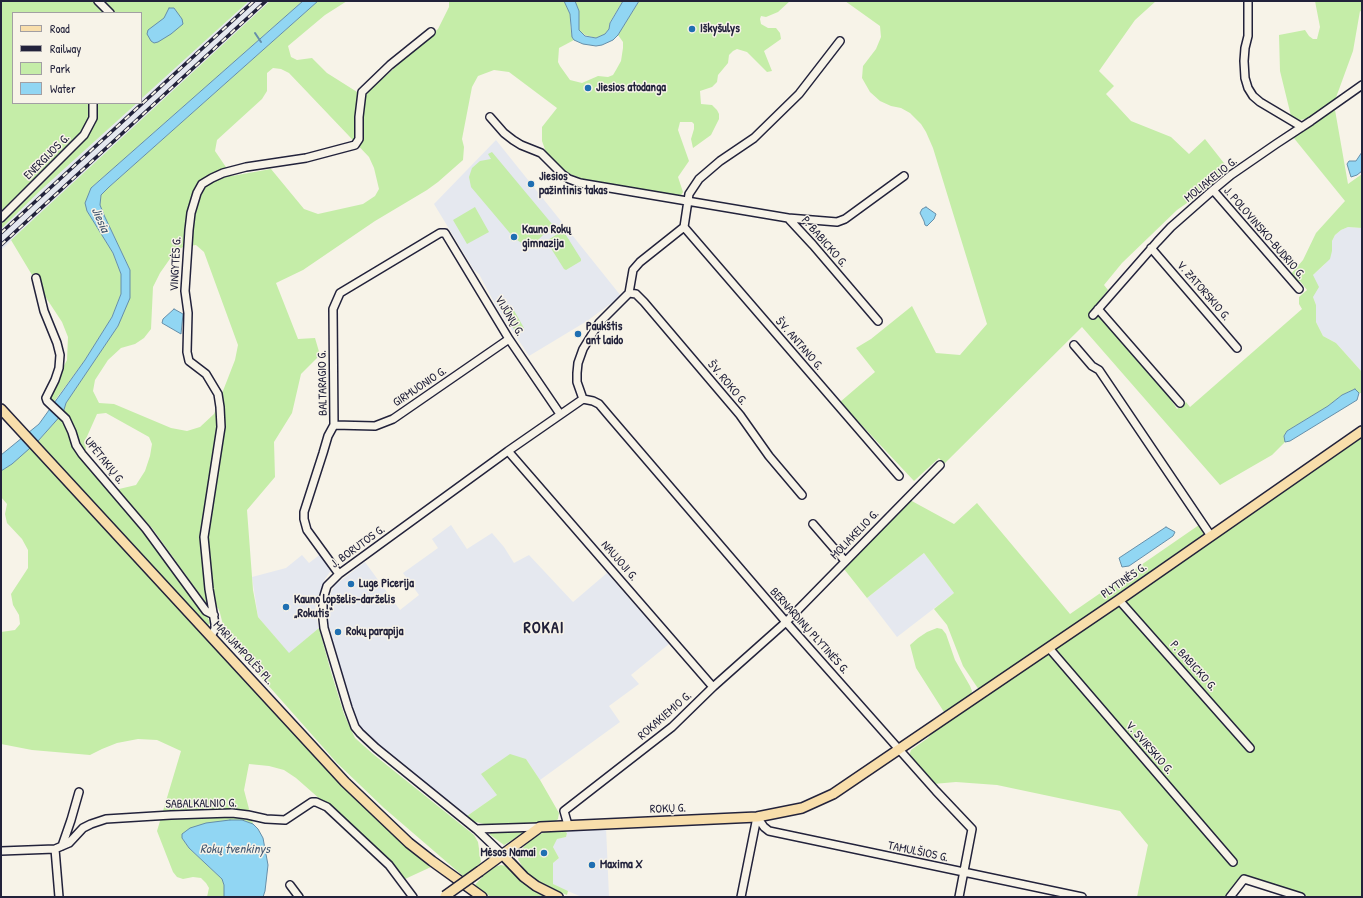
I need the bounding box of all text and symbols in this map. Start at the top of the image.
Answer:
legend [12,12,142,104]
text: Road [50,20,70,37]
place label: Iškyšulys [700,22,740,36]
marker: Iškyšulys [687,24,697,34]
text: Railway [50,40,81,57]
text: Park [50,60,70,77]
text: Water [50,80,76,97]
place label: Jiesios atodanga [596,81,666,95]
marker: Jiesios atodanga [583,83,593,93]
street label: ENERGIJOS G. [21,131,73,183]
street label: MOLIAKELIO G. [1182,154,1240,206]
place label: Jiesios pažintinis takas [539,170,608,198]
marker: Jiesios pažintinis takas [526,179,536,189]
street label: J. POLOVINSKO-BUDRIO G. [1220,184,1308,282]
water label: Jiesia [88,205,112,235]
street label: P. BABICKO G. [798,214,850,270]
place label: Kauno Rokų gimnazija [522,223,571,251]
marker: Kauno Rokų gimnazija [509,232,519,242]
street label: VINGYTĖS G. [167,236,185,292]
street label: V. ZATORSKIO G. [1173,258,1233,324]
street label: VIJŪNŲ G. [491,293,527,339]
street label: ŠV. ANTANO G. [772,315,826,373]
place label: Paukštis ant laido [586,320,623,348]
marker: Paukštis ant laido [573,329,583,339]
street label: BALTARAGIO G. [315,350,331,416]
street label: ŠV. ROKO G. [704,358,750,408]
street label: GIRMUONIO G. [391,364,449,410]
street label: UPĖTAKIŲ G. [81,435,127,487]
street label: MOLIAKELIO G. [828,507,882,563]
street label: J. BORUTOS G. [328,523,388,571]
street label: NAUJOJI G. [598,538,640,584]
street label: PLYTINĖS G. [1098,560,1150,602]
place label: Luge Picerija [359,577,414,591]
marker: Luge Picerija [346,579,356,589]
street label: BERNARDINŲ PLYTINĖS G. [766,585,852,677]
place label: Kauno lopšelis-darželis „Rokutis“ [294,593,395,621]
marker: Kauno lopšelis-darželis „Rokutis“ [281,602,291,612]
street label: MARIJAMPOLĖS PL. [210,618,276,688]
district label: ROKAI [523,619,565,639]
place label: Rokų parapija [346,625,403,639]
marker: Rokų parapija [333,627,343,637]
street label: P. BABICKO G. [1167,638,1219,694]
street label: ROKAKIEMIO G. [635,689,695,743]
street label: V. SVIRSKIO G. [1122,719,1176,777]
street label: SABALKALNIO G. [165,796,237,812]
street label: ROKŲ G. [650,801,686,817]
street label: TAMULŠIOS G. [887,839,949,865]
water label: Rokų tvenkinys [200,842,270,858]
place label: Mėsos Namai [481,846,536,860]
marker: Mėsos Namai [539,848,549,858]
place label: Maxima X [600,858,643,872]
marker: Maxima X [587,860,597,870]

